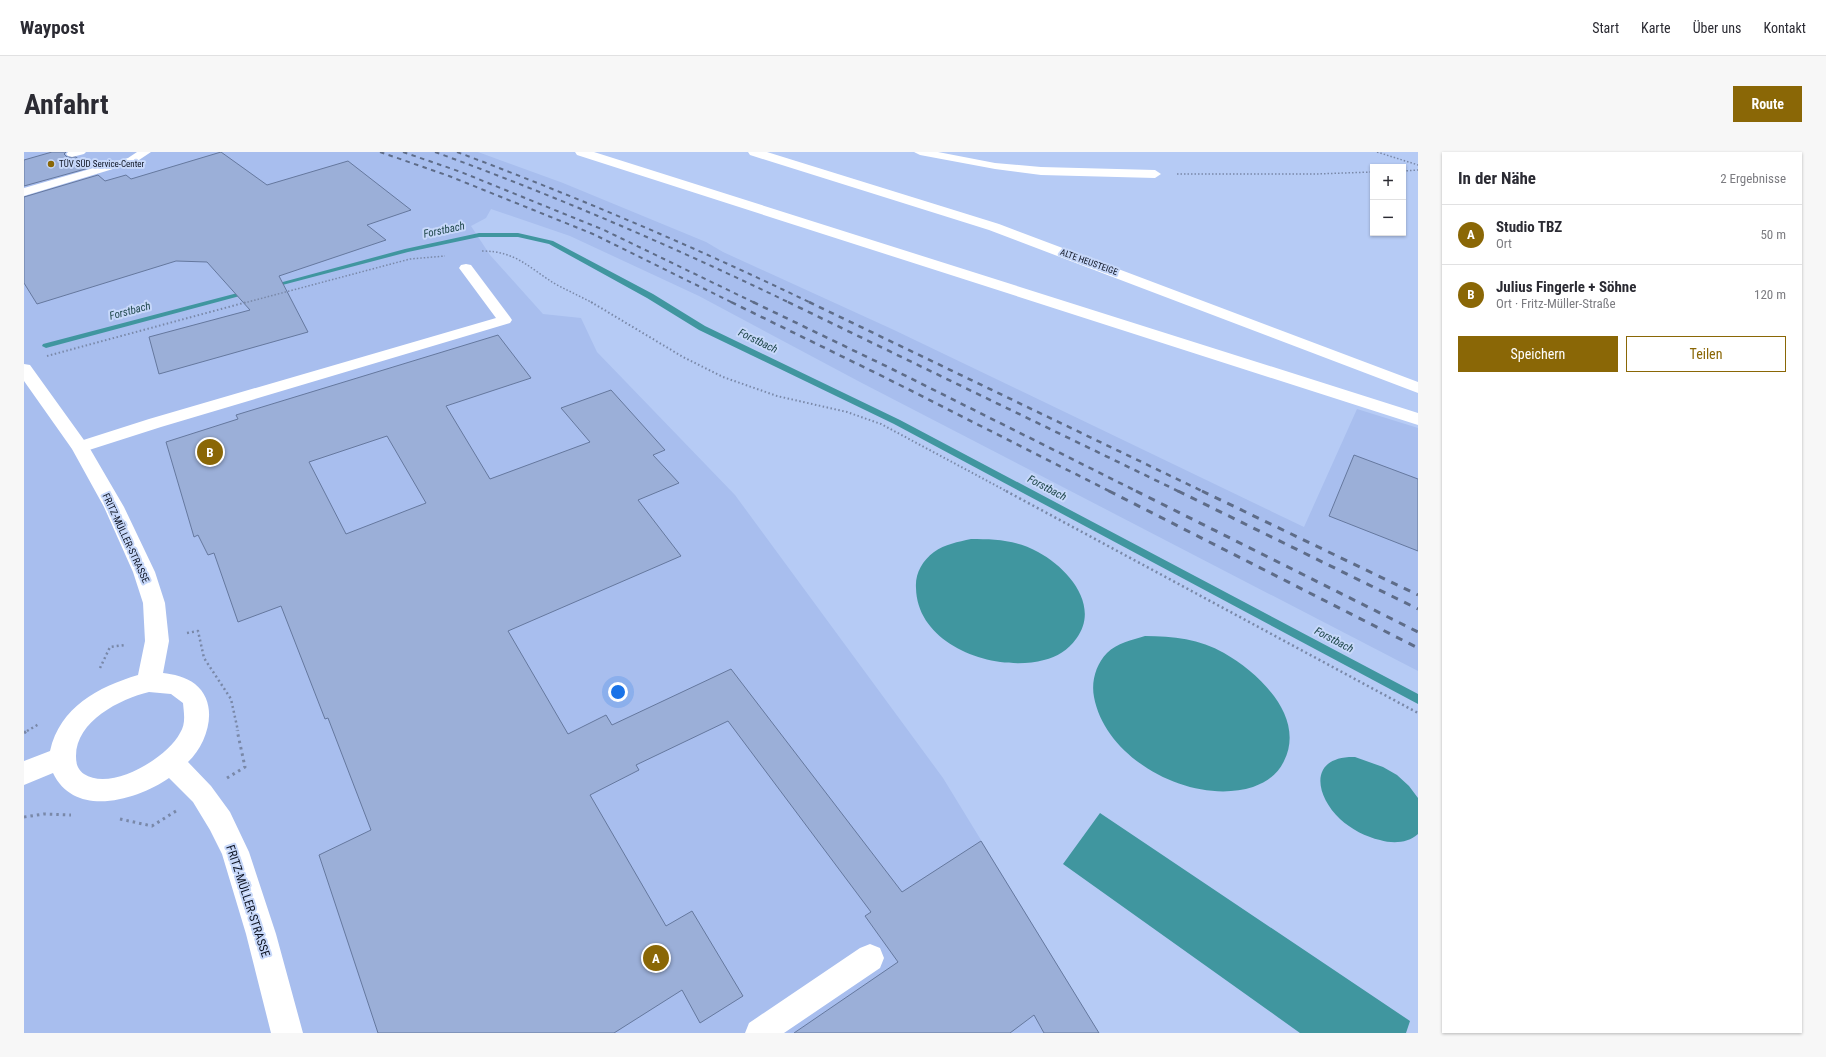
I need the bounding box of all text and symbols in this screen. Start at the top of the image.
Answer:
text: Waypost [20,16,85,39]
text: Start [1592,20,1619,36]
text: Karte [1641,20,1671,36]
text: Über uns [1693,20,1741,36]
text: Kontakt [1763,20,1806,36]
button: Route [1733,86,1802,122]
text: Anfahrt [24,88,109,121]
marker: TÜV SÜD Service-Center [46,159,56,169]
place label: TÜV SÜD Service-Center [59,159,145,169]
map controls [1370,164,1406,236]
button: + [1370,164,1406,200]
text: In der Nähe [1458,168,1536,188]
text: 2 Ergebnisse [1720,171,1786,186]
button: − [1370,200,1406,236]
text: Studio TBZ [1496,218,1562,236]
water label: Forstbach [422,219,466,241]
text: A [1467,227,1475,242]
text: 50 m [1760,227,1786,242]
text: Ort [1496,236,1512,251]
street label: ALTE HEUSTEIGE [1059,247,1120,277]
text: Julius Fingerle + Söhne [1496,278,1636,296]
text: B [1467,287,1475,302]
text: 120 m [1754,287,1786,302]
text: Ort · Fritz-Müller-Straße [1496,296,1616,311]
water label: Forstbach [108,299,152,323]
water label: Forstbach [736,326,780,356]
button: Speichern [1458,336,1618,372]
button: Teilen [1626,336,1786,372]
pin: B [197,437,223,467]
water label: Forstbach [1025,472,1069,504]
street label: FRITZ-MÜLLER-STRASSE [100,491,153,585]
water label: Forstbach [1312,624,1356,656]
your location [608,682,628,702]
street label: FRITZ-MÜLLER-STRASSE [223,843,274,959]
pin: A [643,943,669,973]

